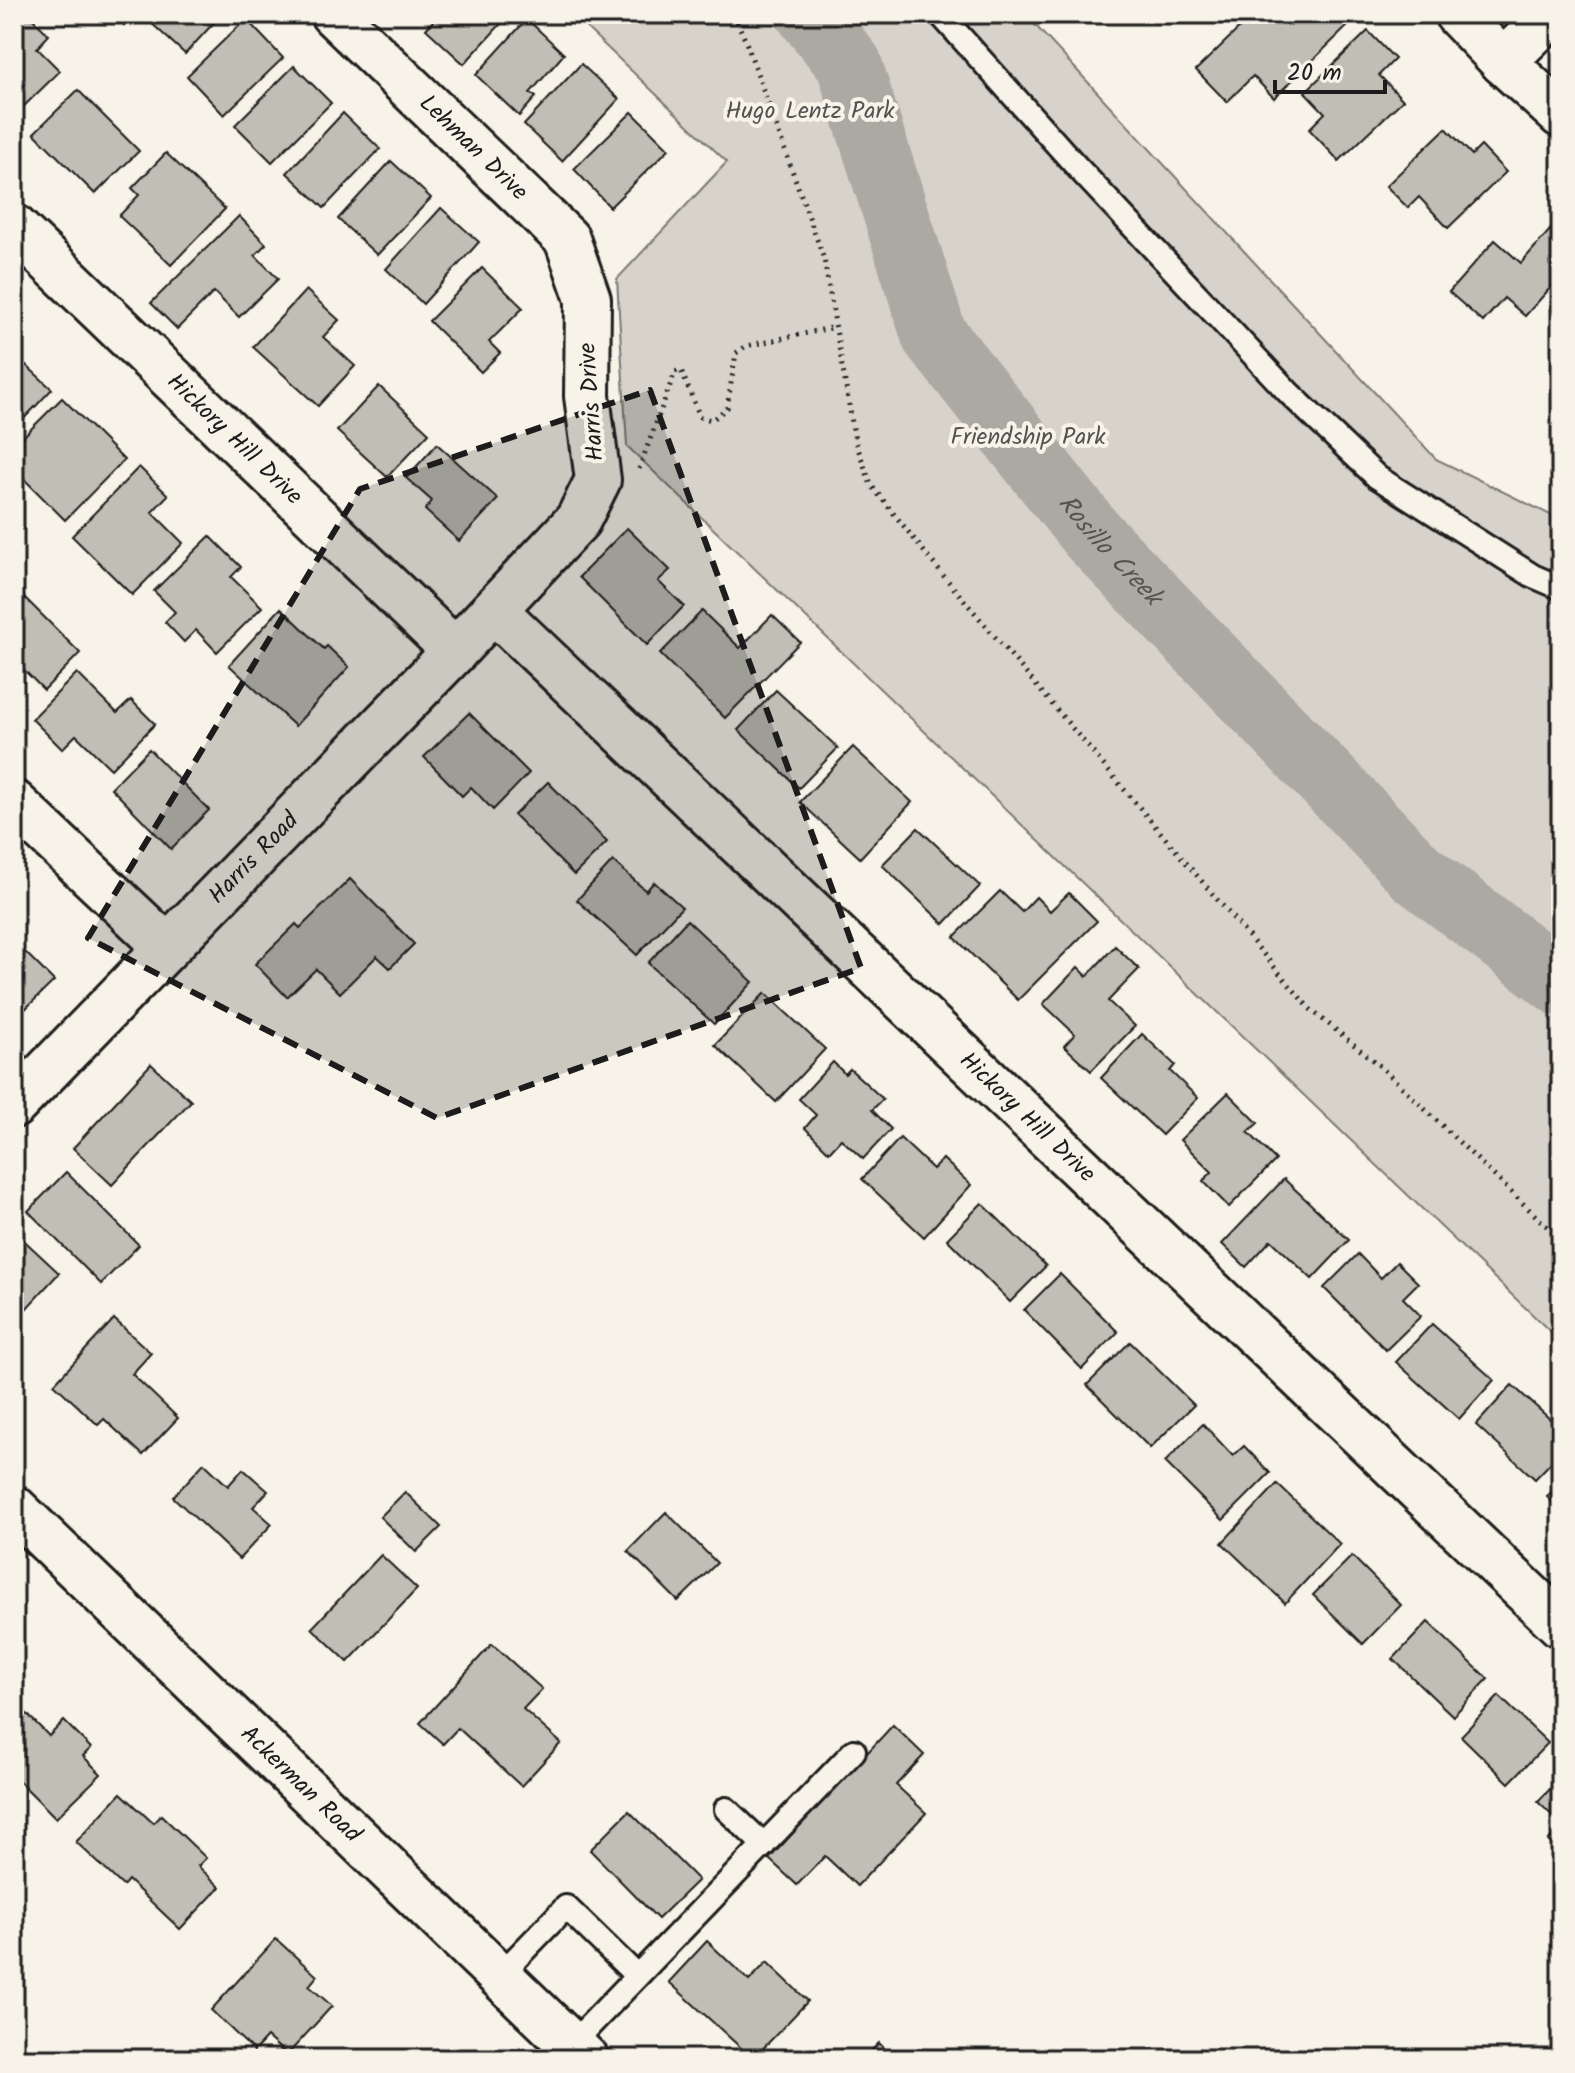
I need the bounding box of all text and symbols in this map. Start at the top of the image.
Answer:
scale bar [1275,44,1385,94]
text: 20 m [1287,54,1342,93]
street label: Lehman Drive [409,85,537,211]
park label: Hugo Lentz Park [725,92,895,131]
street label: Harris Drive [568,341,616,463]
street label: Hickory Hill Drive [157,364,312,515]
park label: Friendship Park [950,418,1106,457]
water label: Rosillo Creek [1047,486,1174,619]
street label: Harris Road [199,802,309,914]
street label: Hickory Hill Drive [950,1042,1105,1192]
street label: Ackerman Road [231,1716,371,1853]

